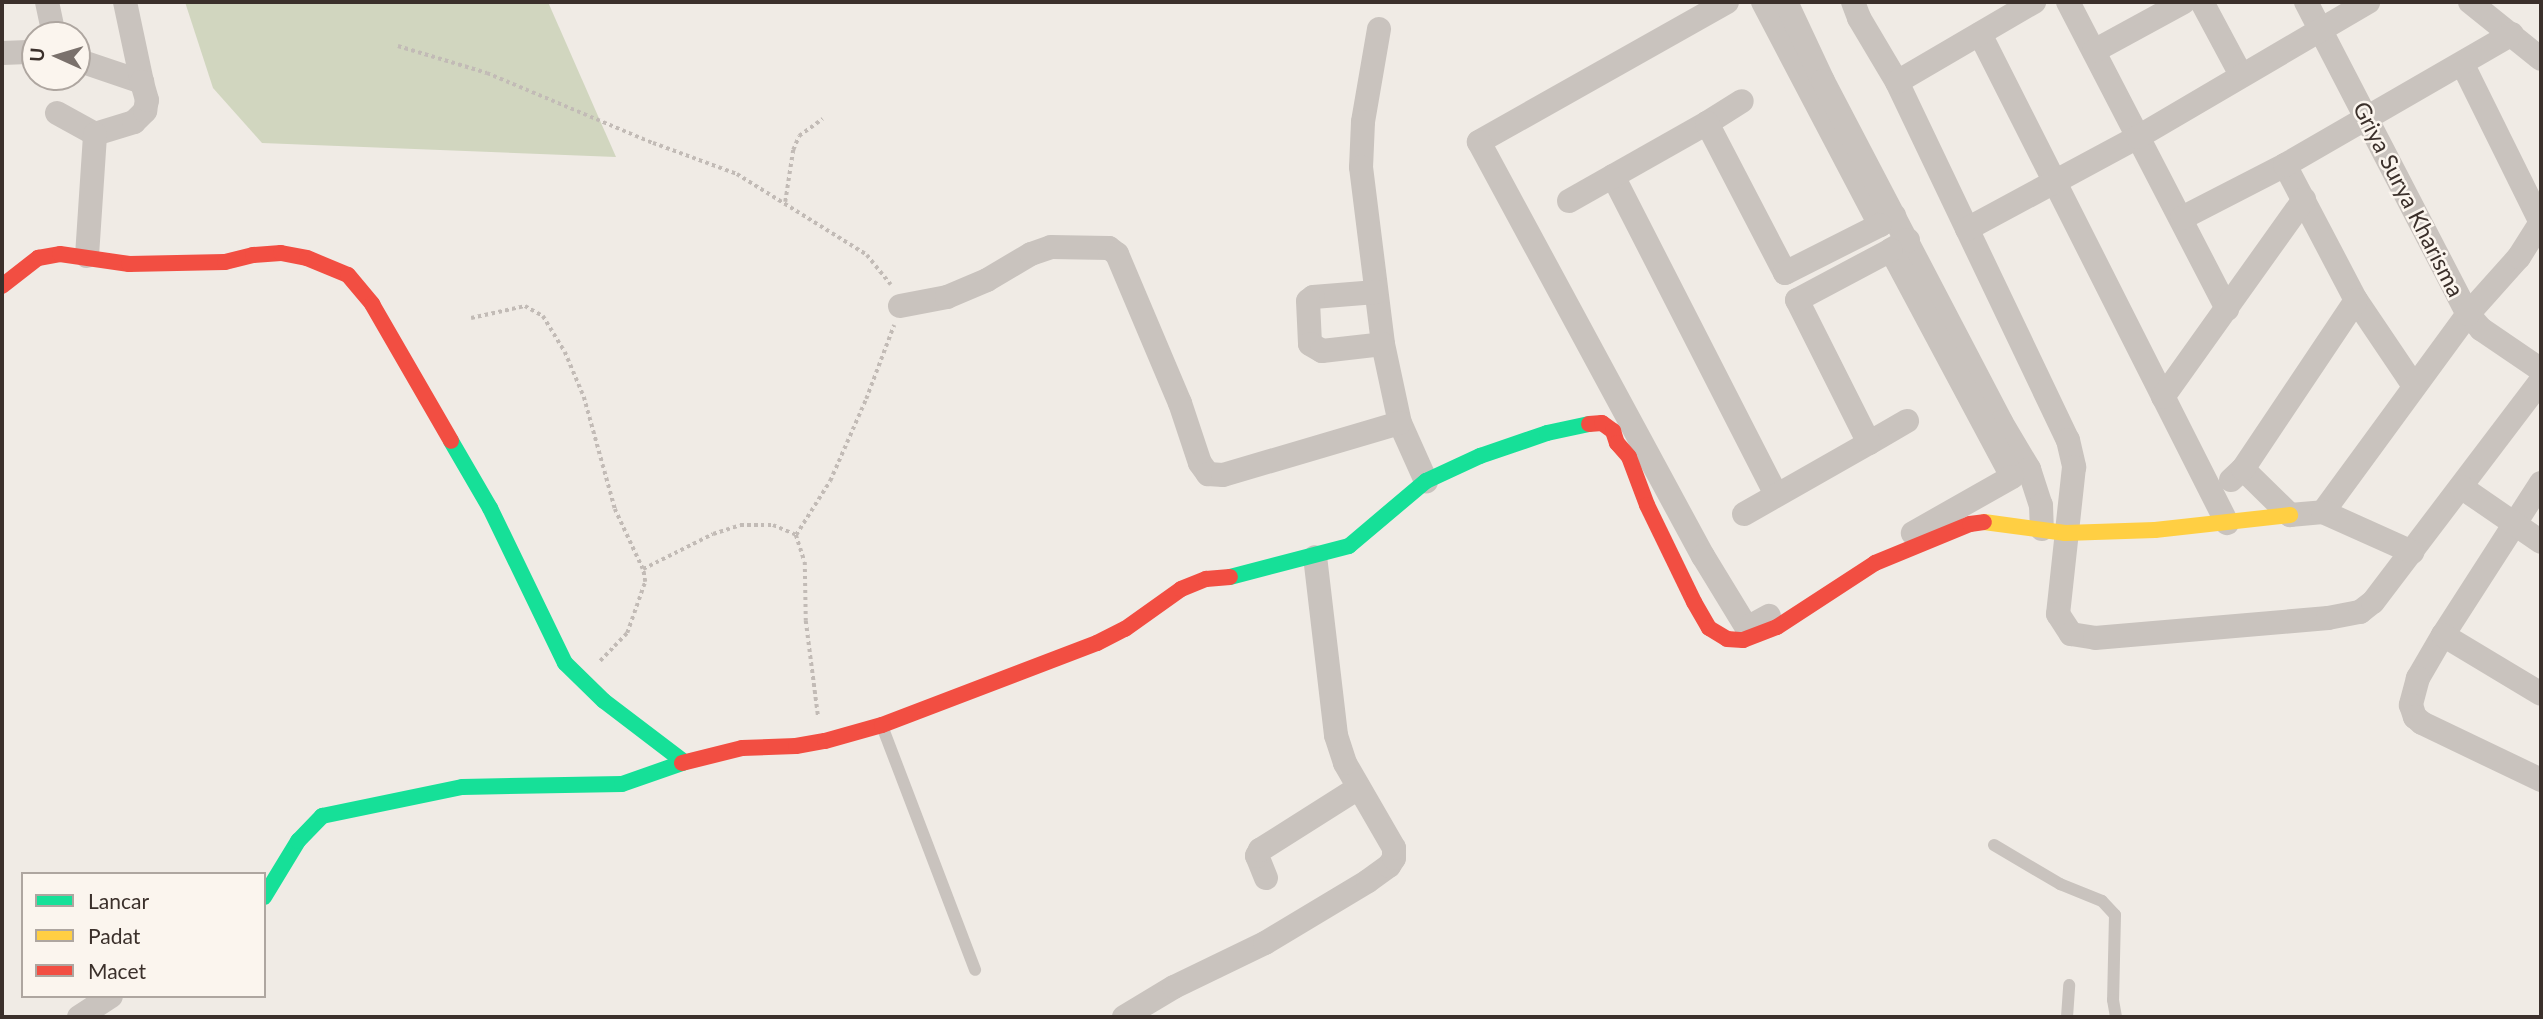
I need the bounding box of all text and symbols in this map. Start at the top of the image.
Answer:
north arrow [21,21,91,91]
text: U [25,47,49,62]
street label: Griya Surya Kharisma [2348,97,2470,301]
legend [21,872,266,998]
text: Lancar [88,888,149,913]
text: Padat [88,923,140,948]
text: Macet [88,958,146,983]

